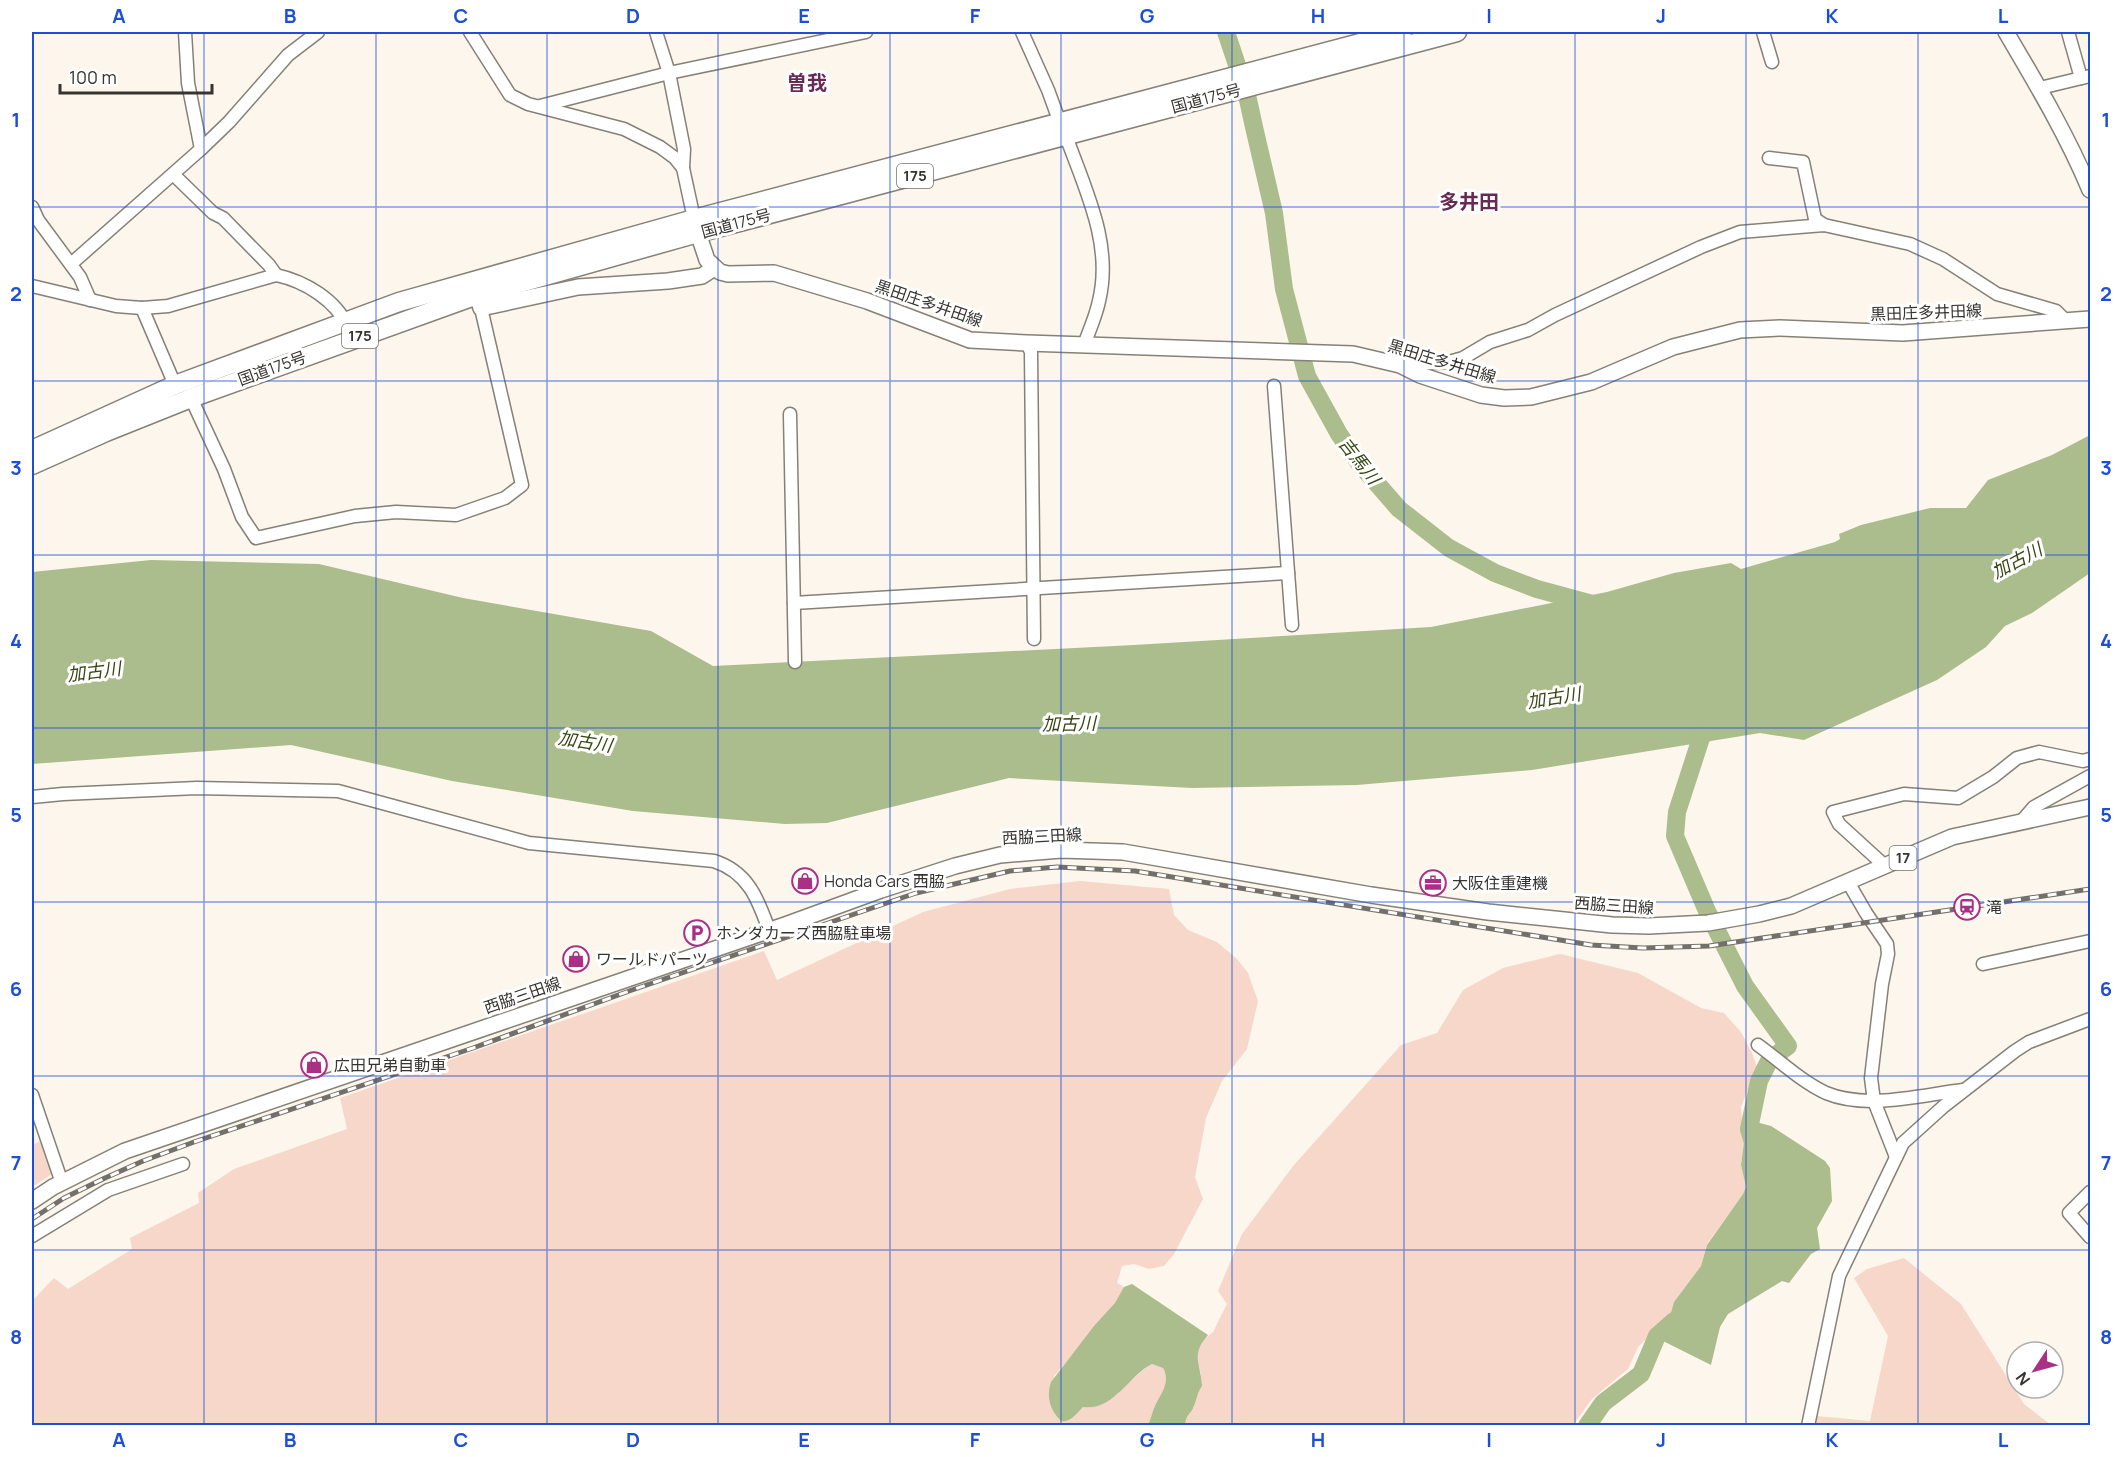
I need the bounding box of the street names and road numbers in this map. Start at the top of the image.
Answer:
street label: 国道175号 [1169,78,1243,118]
road number: 175 [897,164,933,188]
street label: 国道175号 [699,203,773,243]
street label: 黒田庄多井田線 [872,274,986,332]
street label: 黒田庄多井田線 [1870,299,1982,325]
road number: 175 [342,324,378,348]
street label: 黒田庄多井田線 [1385,334,1499,388]
street label: 国道175号 [235,345,309,391]
street label: 西脇三田線 [1001,823,1083,849]
road number: 17 [1890,846,1916,870]
street label: 西脇三田線 [1573,891,1655,919]
street label: 西脇三田線 [481,972,563,1018]

